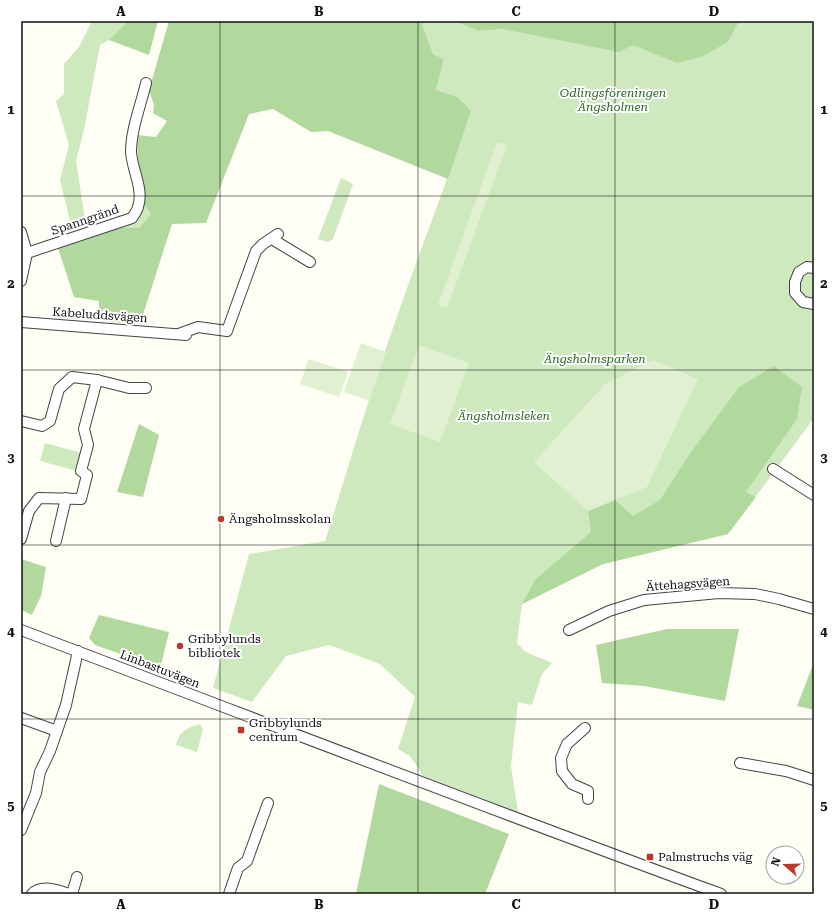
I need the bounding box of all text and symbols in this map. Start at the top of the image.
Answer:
text: A [116,4,126,19]
text: B [314,4,324,19]
text: C [511,4,521,19]
text: D [709,4,719,19]
park label: Odlingsföreningen Ängsholmen [560,86,666,114]
text: 1 [7,102,15,117]
text: 1 [820,102,828,117]
street label: Spanngränd [49,202,121,238]
text: 2 [7,276,15,291]
text: 2 [820,276,828,291]
street label: Kabeluddsvägen [52,305,148,325]
park label: Ängsholmsparken [543,352,646,366]
park label: Ängsholmsleken [457,409,550,423]
text: 3 [7,450,15,465]
text: 3 [820,450,828,465]
place label: Ängsholmsskolan [229,512,332,526]
marker: Ängsholmsskolan [216,514,226,524]
street label: Ättehagsvägen [645,574,731,594]
text: 4 [7,624,15,639]
text: 4 [820,624,828,639]
place label: Gribbylunds bibliotek [188,632,261,660]
marker: Gribbylunds bibliotek [175,641,185,651]
street label: Linbastuvägen [118,647,202,691]
place label: Gribbylunds centrum [249,716,322,744]
marker: Gribbylunds centrum [236,725,246,735]
text: 5 [7,798,15,813]
text: 5 [820,798,828,813]
north arrow [765,845,805,885]
place label: Palmstruchs väg [658,850,753,864]
marker: Palmstruchs väg [645,852,655,862]
text: N [769,855,784,868]
text: A [116,897,126,912]
text: B [314,897,324,912]
text: C [511,897,521,912]
text: D [709,897,719,912]

